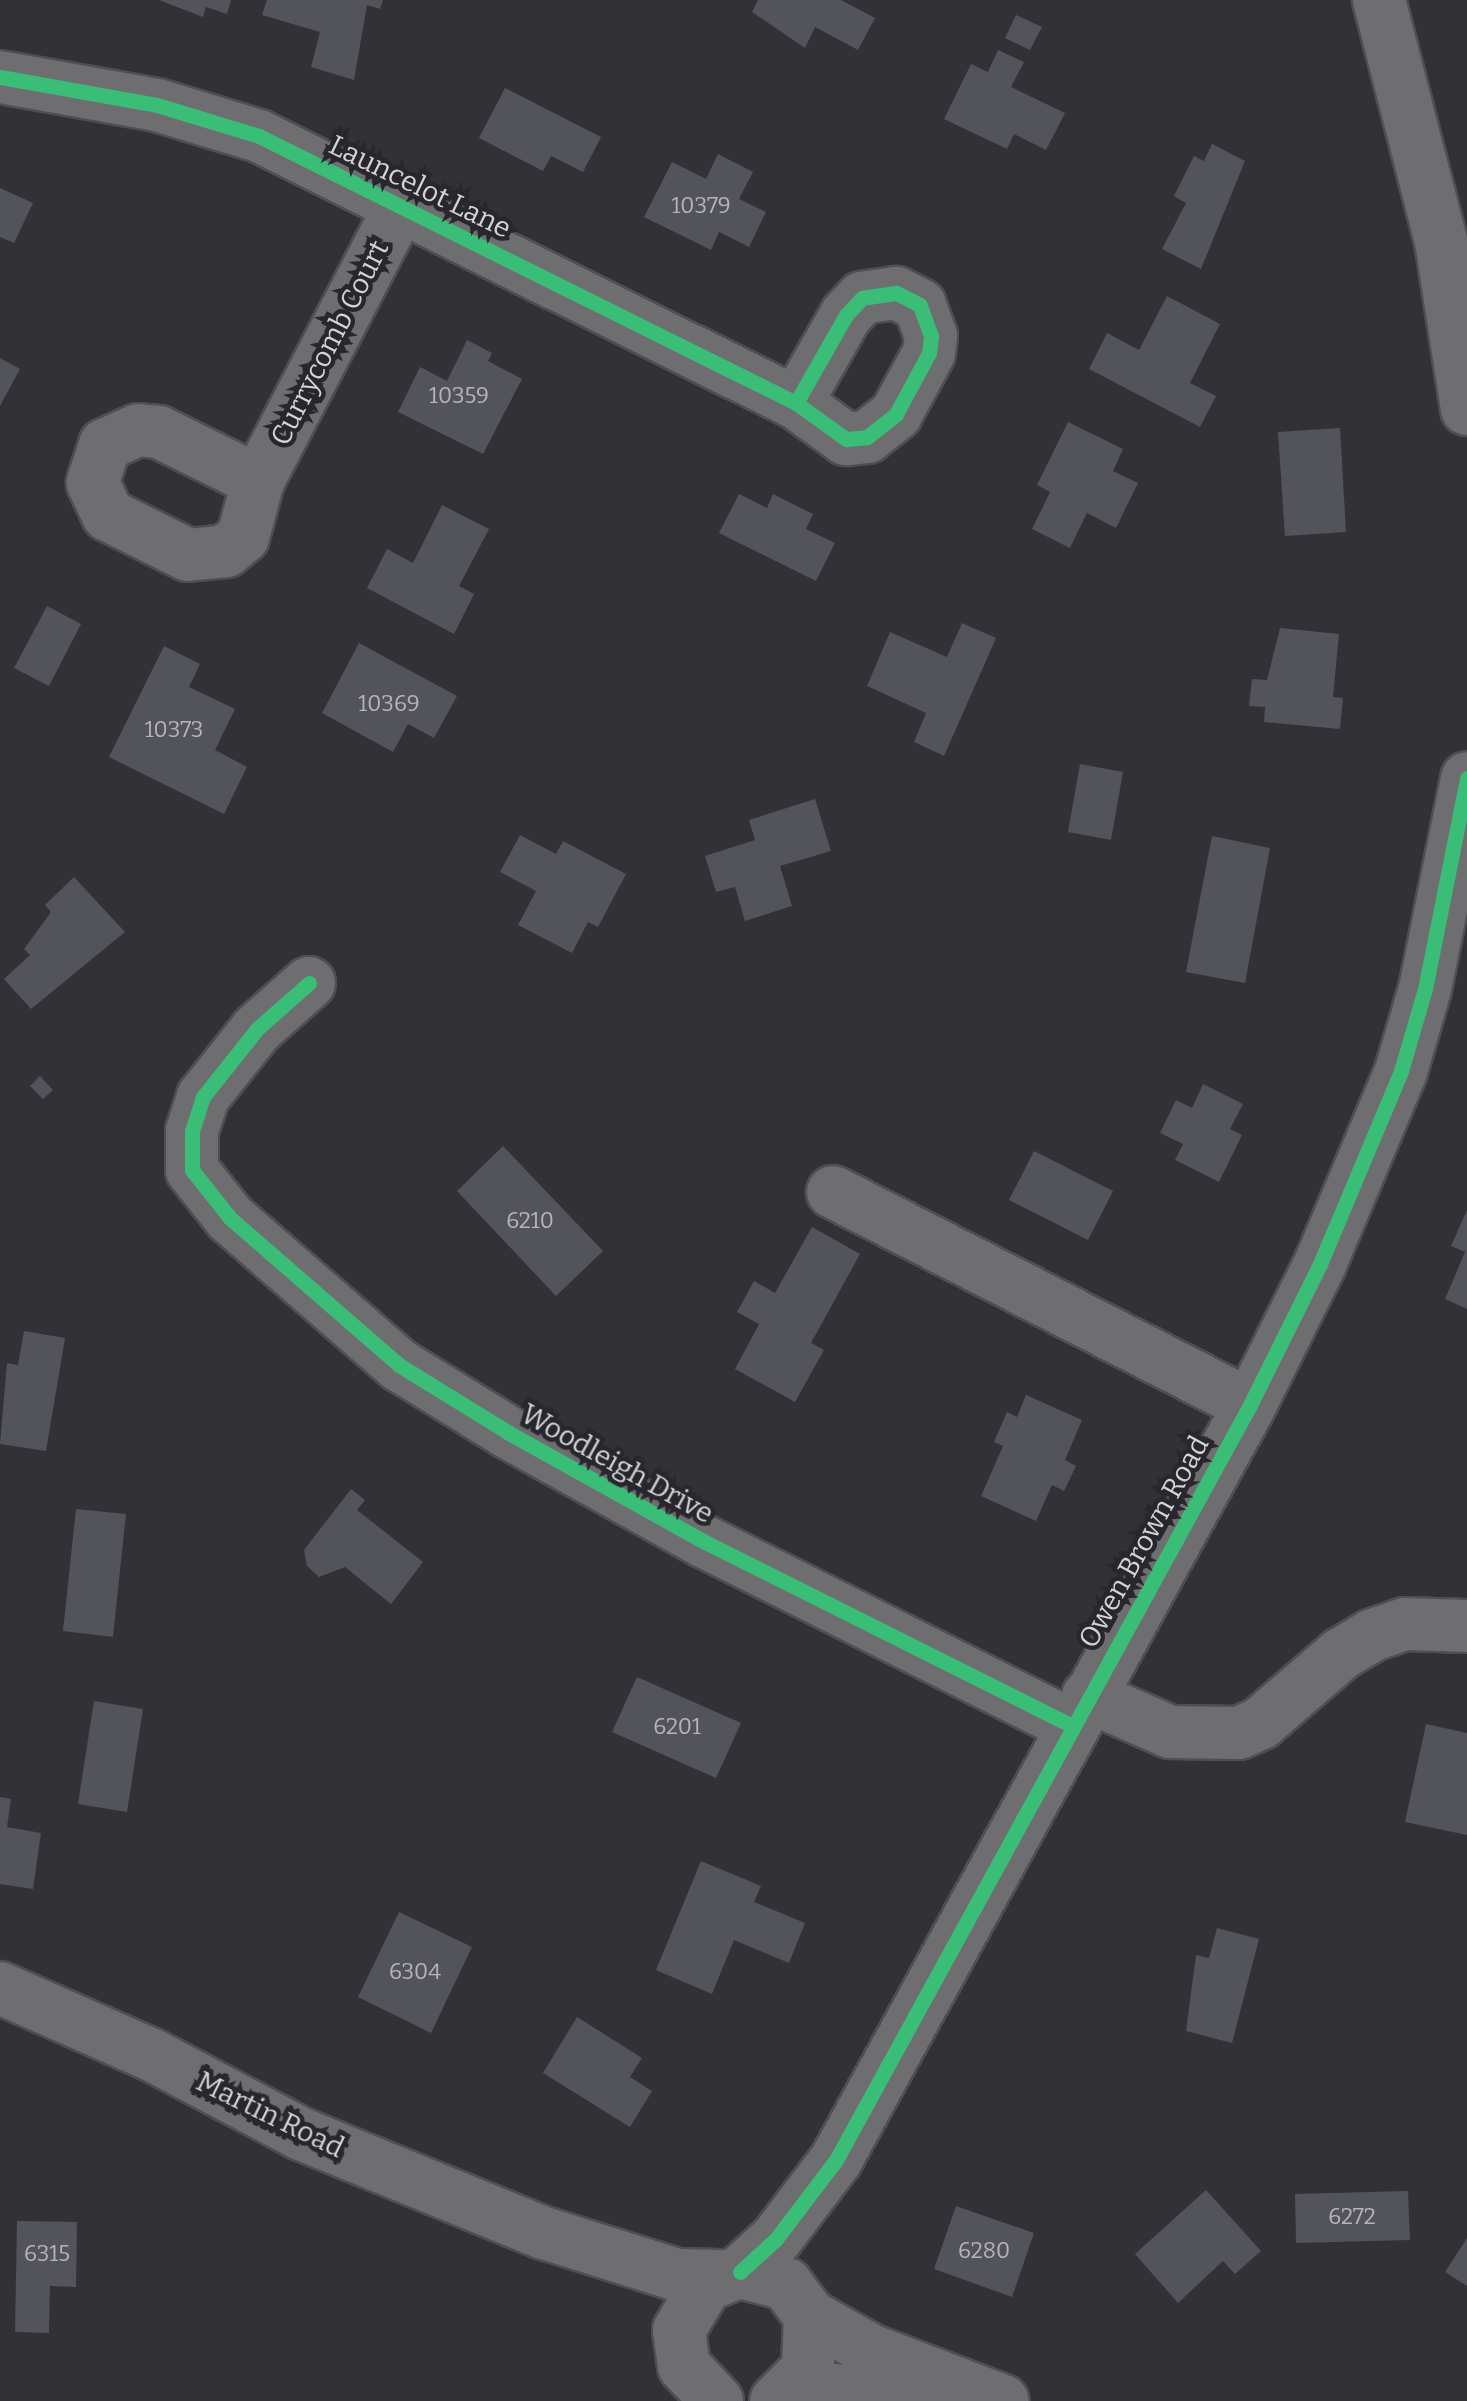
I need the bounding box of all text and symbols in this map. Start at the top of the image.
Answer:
street label: Launcelot Lane [324,128,516,246]
house number: 10379 [671,193,731,219]
street label: Currycomb Court [264,235,396,451]
house number: 10359 [429,383,489,409]
house number: 10369 [358,691,420,717]
house number: 10373 [145,717,203,743]
house number: 6210 [506,1208,554,1234]
street label: Woodleigh Drive [515,1397,719,1531]
street label: Owen Brown Road [1072,1430,1216,1654]
house number: 6201 [653,1714,701,1740]
house number: 6304 [389,1959,441,1985]
street label: Martin Road [191,2065,349,2165]
house number: 6272 [1328,2204,1376,2230]
house number: 6280 [958,2238,1010,2264]
house number: 6315 [24,2241,70,2267]

